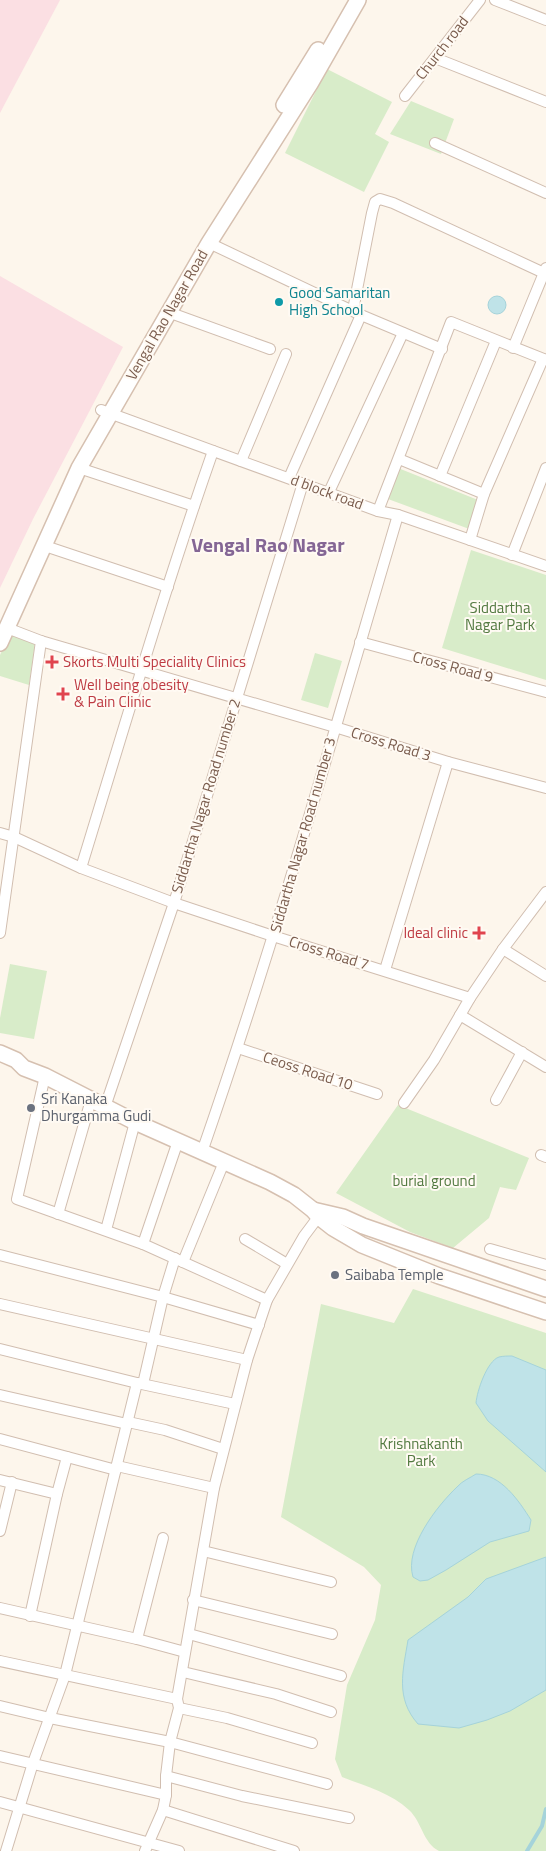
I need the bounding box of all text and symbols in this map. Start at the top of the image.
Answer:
street label: Church road [409,11,474,85]
street label: Vengal Rao Nagar Road [120,245,213,384]
place label: Good Samaritan High School [289,281,390,321]
marker: Good Samaritan High School [273,296,285,308]
street label: d block road [288,468,367,515]
district label: Vengal Rao Nagar [191,529,345,560]
park label: Siddartha Nagar Park [465,596,535,636]
street label: Cross Road 9 [410,645,496,688]
place label: Skorts Multi Speciality Clinics [63,650,246,673]
marker: Skorts Multi Speciality Clinics [45,655,59,669]
place label: Well being obesity & Pain Clinic [74,673,189,713]
marker: Well being obesity & Pain Clinic [56,687,70,701]
street label: Siddartha Nagar Road number 2 [165,696,246,896]
street label: Cross Road 3 [348,720,434,767]
street label: Siddartha Nagar Road number 3 [264,735,341,935]
place label: Ideal clinic [403,921,468,944]
marker: Ideal clinic [472,926,486,940]
street label: Cross Road 7 [286,929,372,976]
street label: Ceoss Road 10 [260,1045,356,1096]
place label: Sri Kanaka Dhurgamma Gudi [41,1087,151,1127]
marker: Sri Kanaka Dhurgamma Gudi [25,1102,37,1114]
park label: burial ground [392,1169,476,1192]
place label: Saibaba Temple [345,1263,444,1286]
marker: Saibaba Temple [329,1269,341,1281]
park label: Krishnakanth Park [379,1432,463,1472]

